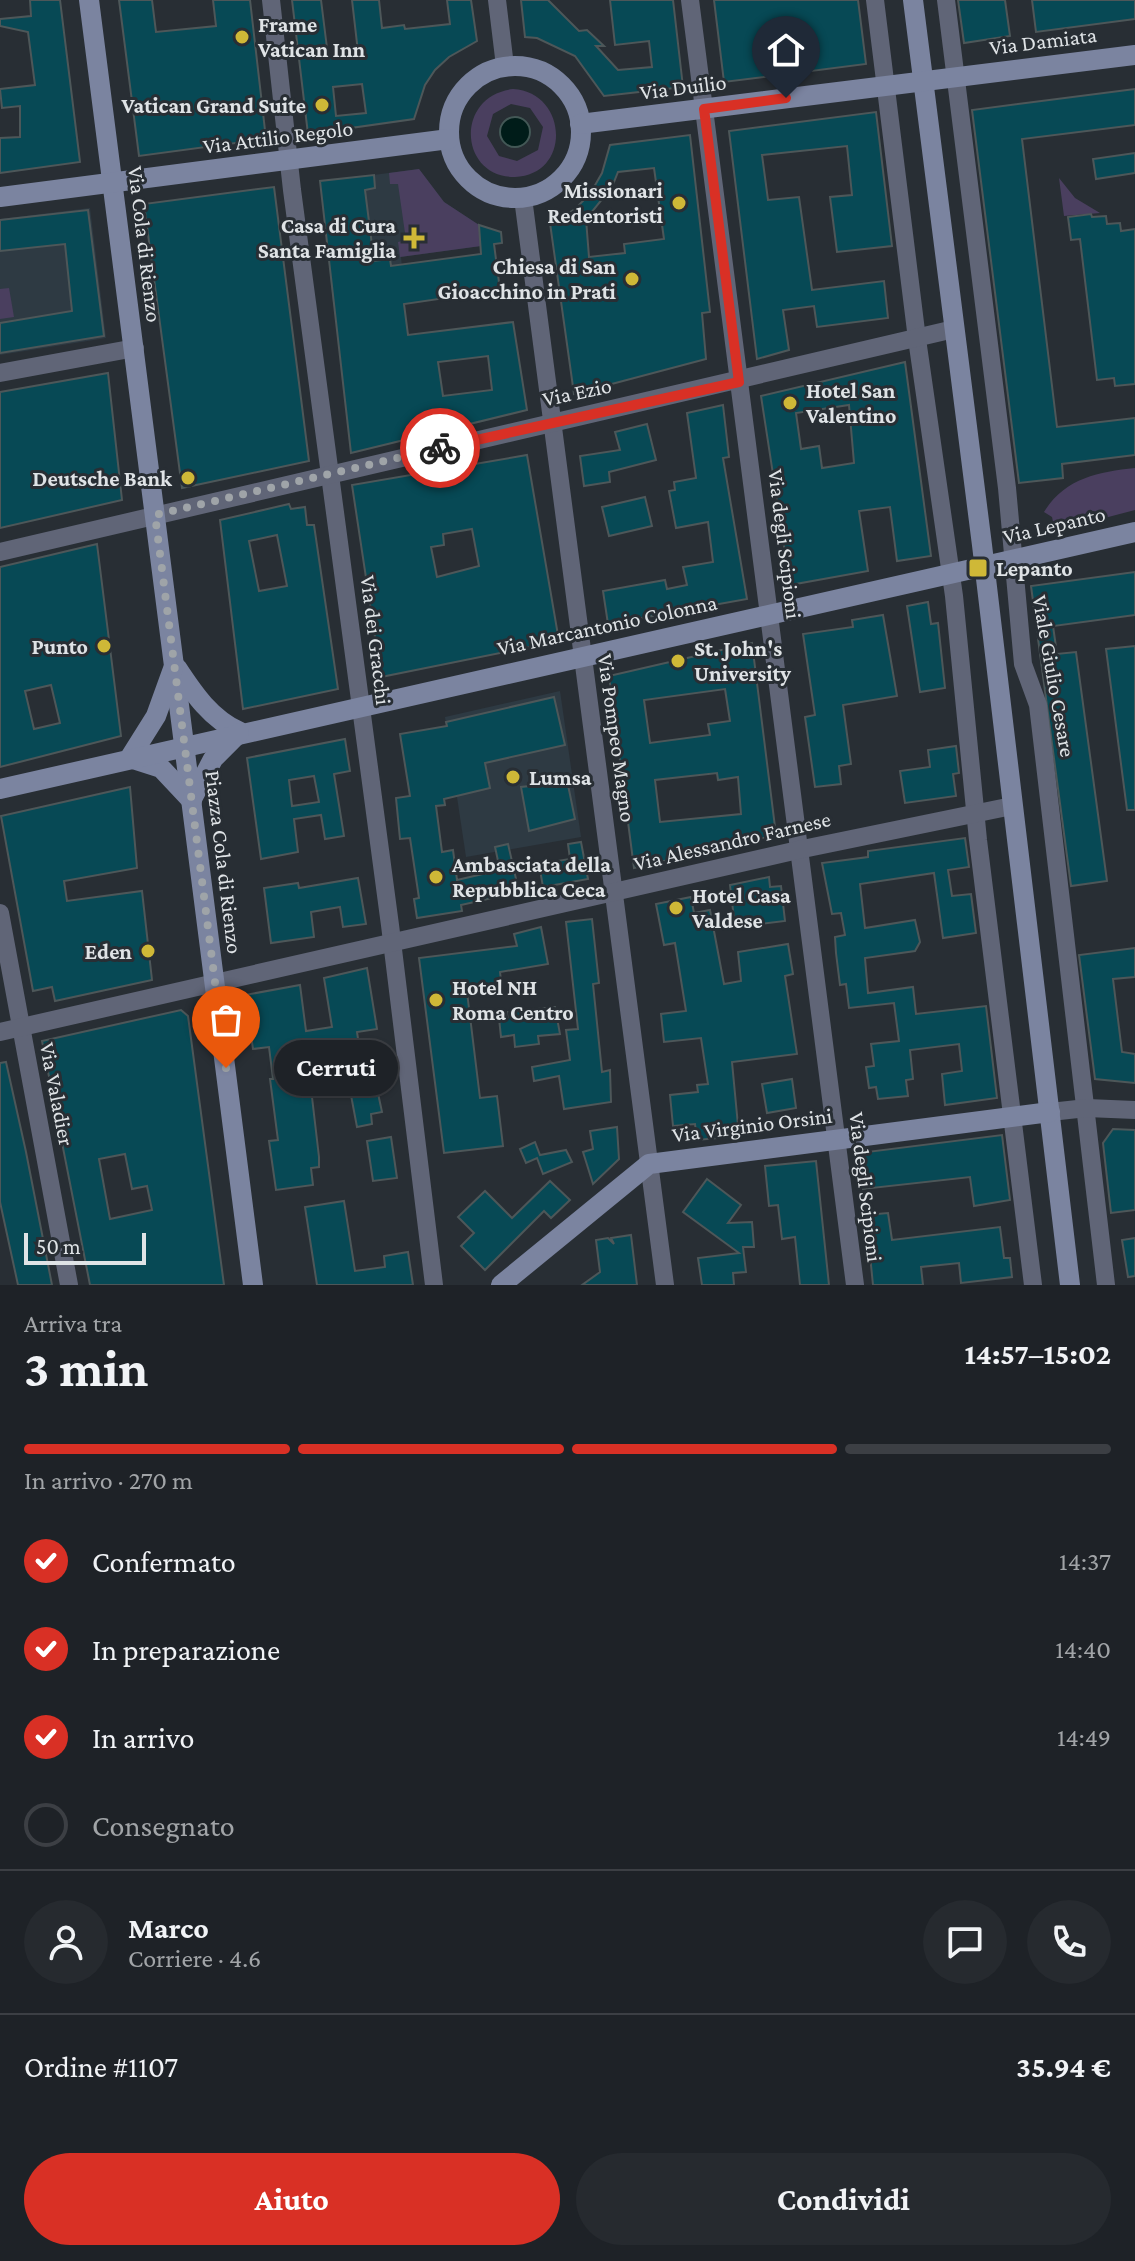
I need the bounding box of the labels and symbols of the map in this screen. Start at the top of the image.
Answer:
place label: Frame Vatican Inn [257,12,366,62]
pin [752,16,820,98]
street label: Via Damiata [988,22,1098,60]
marker: Frame Vatican Inn [233,28,251,46]
street label: Via Duilio [638,69,728,105]
place label: Vatican Grand Suite [121,93,306,118]
marker: Vatican Grand Suite [313,96,331,114]
street label: Via Attilio Regolo [201,115,355,159]
street label: Via Cola di Rienzo [123,164,167,324]
place label: Missionari Redentoristi [547,178,664,228]
marker: Missionari Redentoristi [670,194,688,212]
place label: Casa di Cura Santa Famiglia [258,213,396,263]
marker: Casa di Cura Santa Famiglia [403,227,425,249]
place label: Chiesa di San Gioacchino in Prati [438,254,617,304]
marker: Chiesa di San Gioacchino in Prati [623,270,641,288]
street label: Via Ezio [540,372,614,411]
place label: Hotel San Valentino [805,378,896,428]
marker: Hotel San Valentino [781,394,799,412]
courier [400,408,480,488]
place label: Deutsche Bank [32,466,173,491]
street label: Via degli Scipioni [763,468,807,621]
marker: Deutsche Bank [179,469,197,487]
street label: Via Lepanto [1000,501,1108,549]
place label: Lepanto [996,556,1073,581]
marker: Lepanto [967,557,989,579]
street label: Via dei Gracchi [356,574,396,707]
street label: Via Marcantonio Colonna [495,589,719,661]
street label: Viale Giulio Cesare [1027,593,1081,759]
place label: Punto [32,634,88,659]
place label: St. John's University [694,636,791,686]
marker: Punto [95,637,113,655]
street label: Via Pompeo Magno [593,652,641,824]
marker: St. John's University [669,652,687,670]
place label: Lumsa [529,765,592,790]
marker: Lumsa [504,768,522,786]
street label: Piazza Cola di Rienzo [200,769,248,955]
street label: Via Alessandro Farnese [631,806,833,876]
place label: Ambasciata della Repubblica Ceca [451,852,611,902]
marker: Ambasciata della Repubblica Ceca [427,868,445,886]
place label: Hotel Casa Valdese [691,883,791,933]
marker: Hotel Casa Valdese [667,899,685,917]
place label: Eden [85,939,132,964]
marker: Eden [139,942,157,960]
place label: Hotel NH Roma Centro [452,975,574,1025]
pin [192,986,260,1068]
marker: Hotel NH Roma Centro [427,991,445,1009]
street label: Via Valadier [35,1040,79,1148]
callout: Cerruti [274,1040,398,1096]
street label: Via Virginio Orsini [671,1103,834,1147]
street label: Via degli Scipioni [844,1111,888,1264]
scale bar [24,1229,146,1265]

